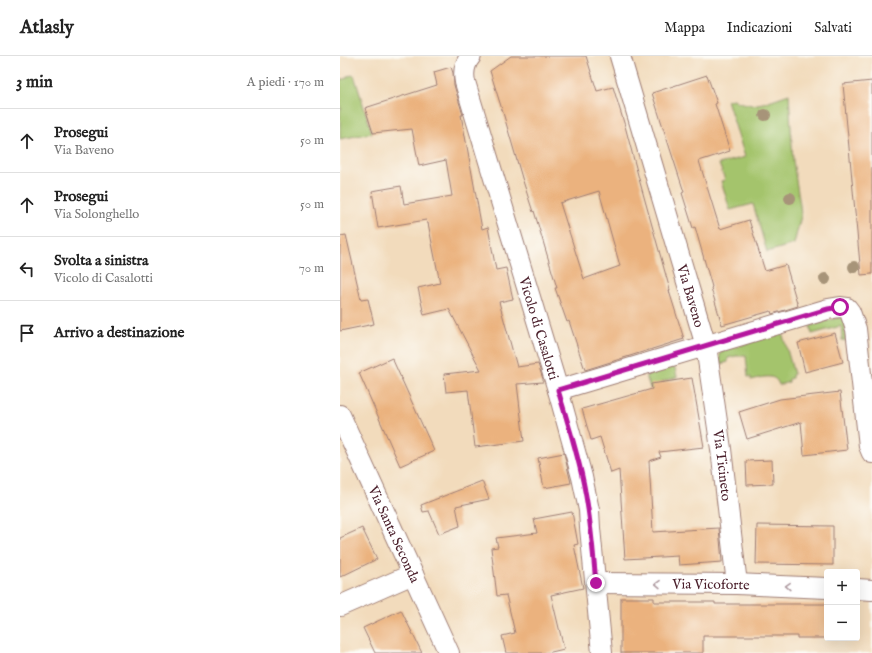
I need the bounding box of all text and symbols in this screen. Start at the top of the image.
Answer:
text: Atlasly [20,16,74,40]
text: Mappa [664,19,705,37]
text: Indicazioni [727,19,792,37]
text: Salvati [814,19,852,37]
text: 3 min [16,72,53,93]
text: A piedi · 170 m [247,74,324,91]
text: Prosegui [54,123,108,142]
icon: ahead [16,130,38,152]
text: 50 m [300,132,324,149]
text: Via Baveno [54,142,114,159]
text: Prosegui [54,187,108,206]
icon: ahead [16,194,38,216]
text: 50 m [300,196,324,213]
text: Via Solonghello [54,206,139,223]
text: Svolta a sinistra [54,251,149,270]
icon: left [16,258,38,280]
text: 70 m [299,260,324,277]
street label: Via Baveno [672,261,708,330]
text: Vicolo di Casalotti [54,270,153,287]
street label: Vicolo di Casalotti [514,274,563,383]
route start [831,298,849,316]
icon: arrive [16,322,38,344]
text: Arrivo a destinazione [54,323,184,342]
street label: Via Ticineto [708,428,735,503]
street label: Via Santa Seconda [363,482,424,587]
map controls [824,569,860,641]
button: + [824,569,860,605]
route end [587,574,605,592]
street label: Via Vicoforte [671,576,751,595]
one-way arrow [655,579,661,588]
one-way arrow [785,582,791,591]
button: − [824,605,860,641]

